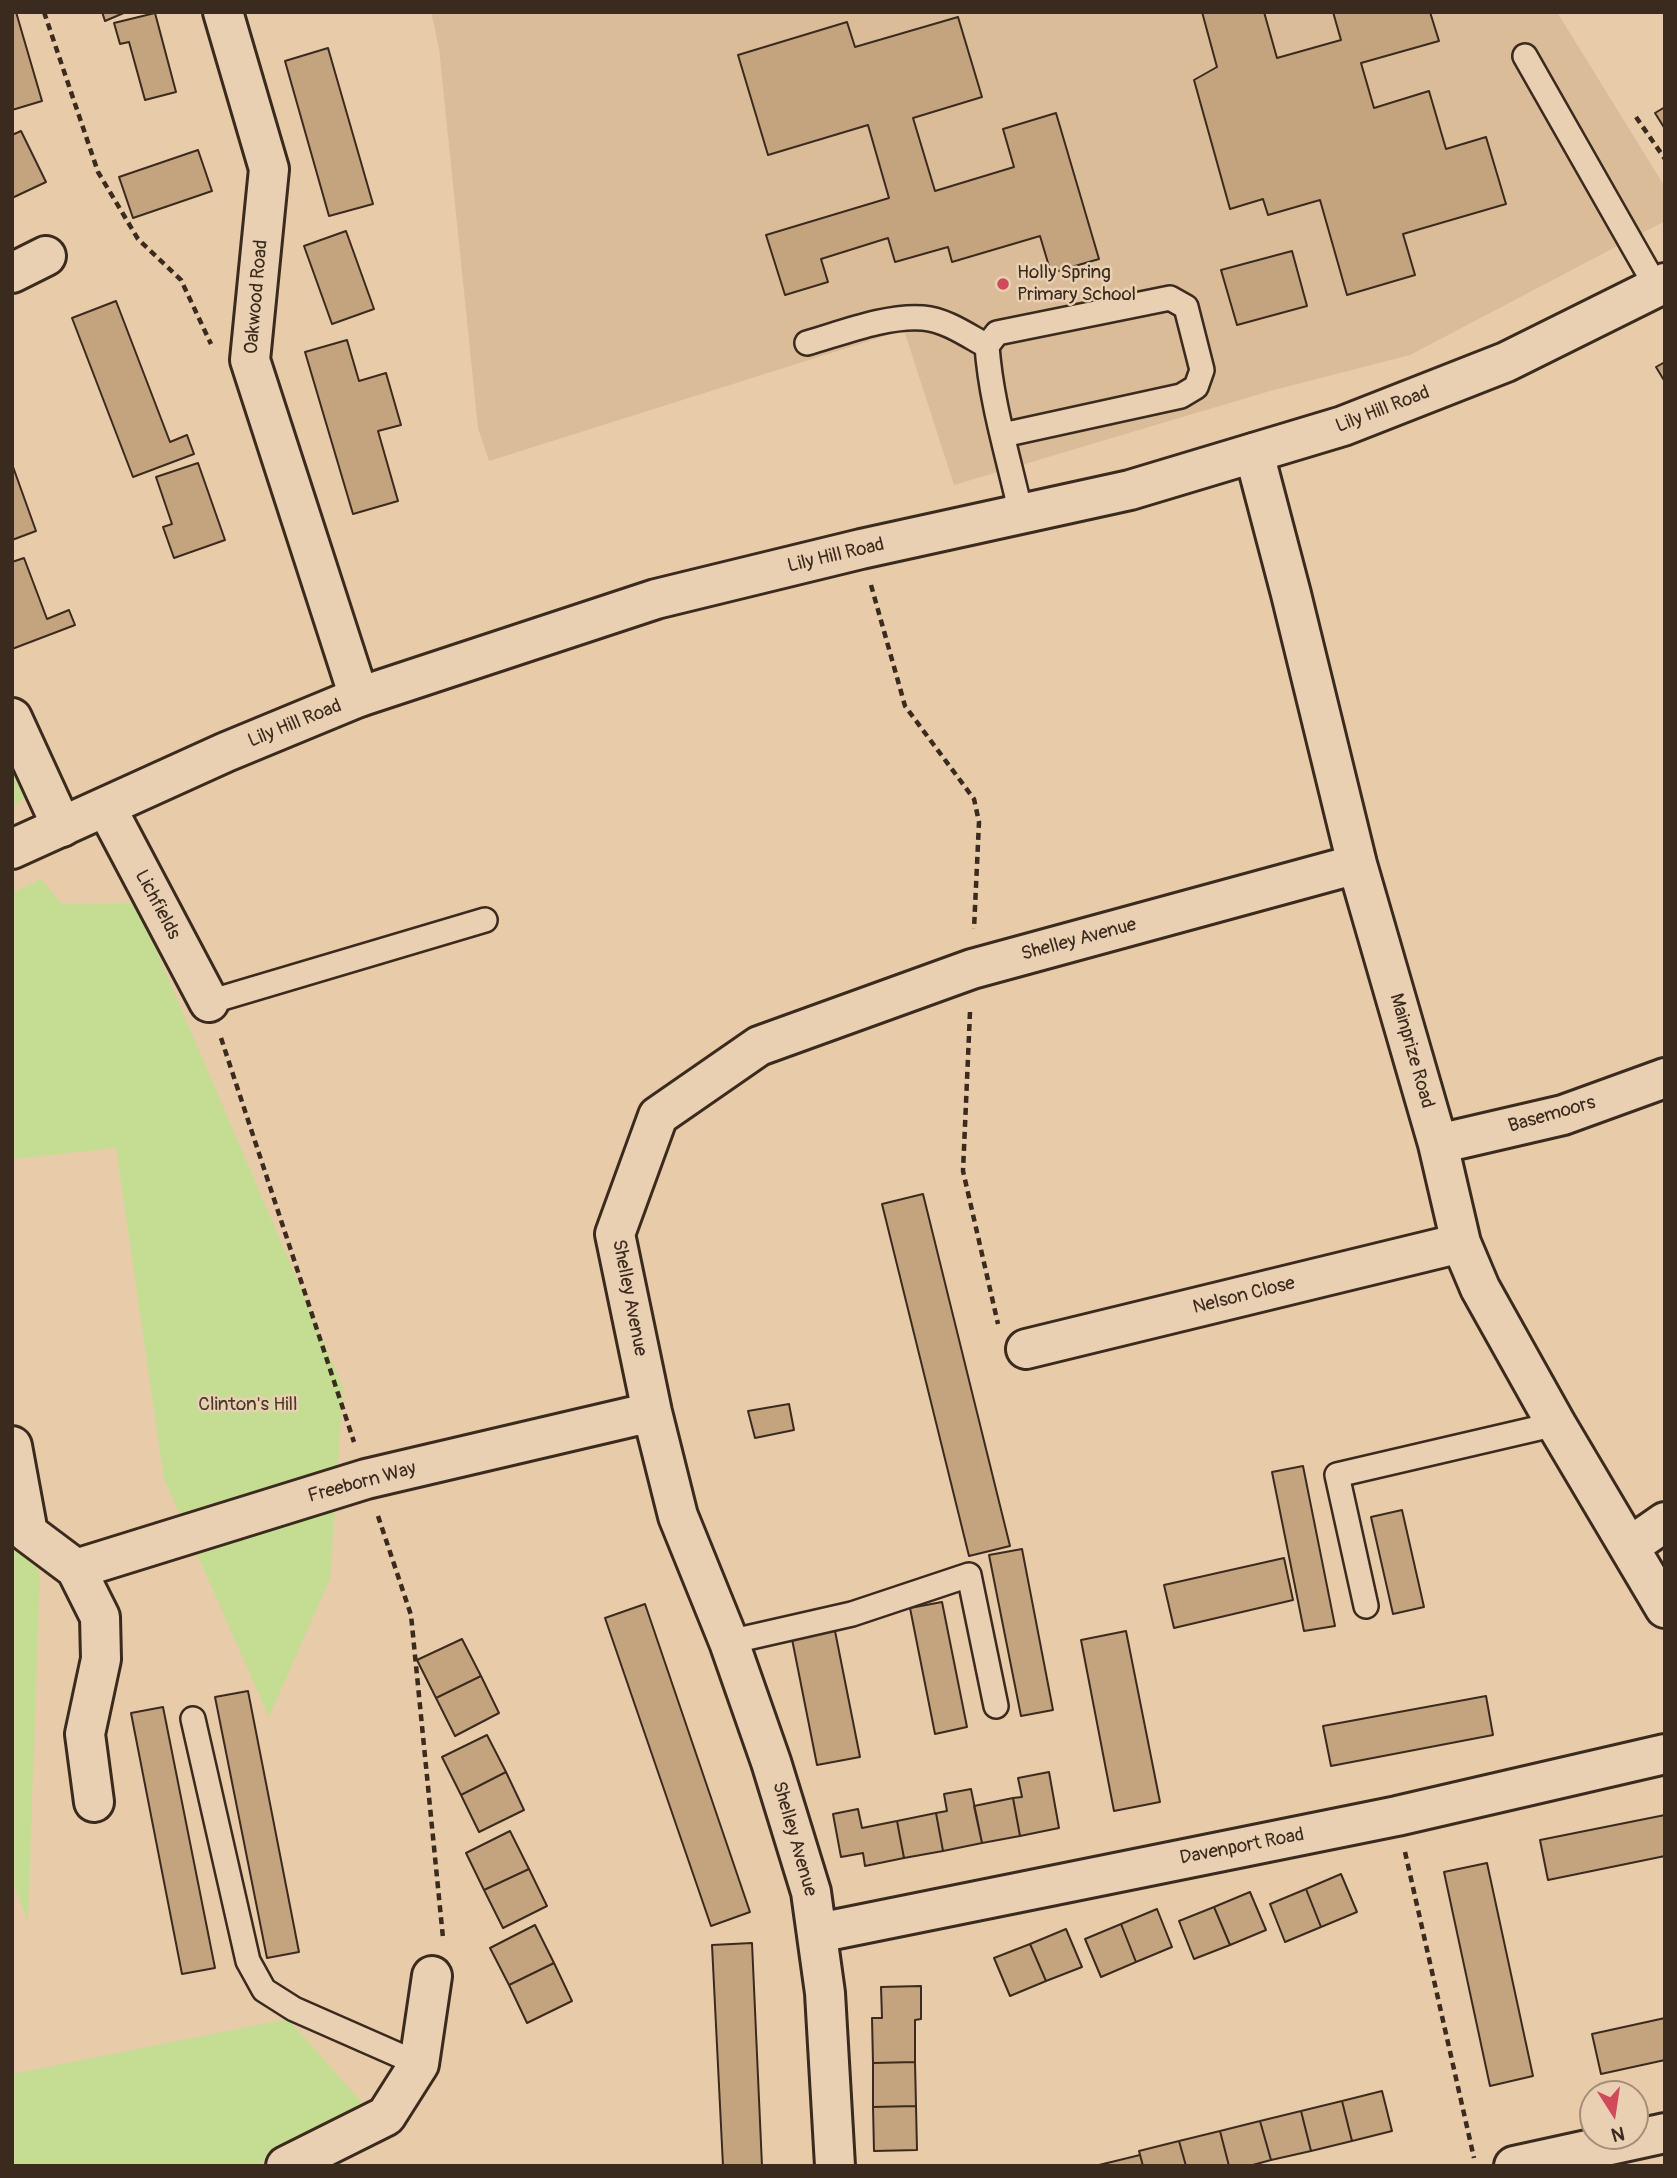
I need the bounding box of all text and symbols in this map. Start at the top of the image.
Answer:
street label: Oakwood Road [241,239,273,355]
place label: Holly Spring Primary School [1017,262,1136,306]
marker: Holly Spring Primary School [995,276,1011,292]
street label: Lily Hill Road [1333,382,1433,438]
street label: Lily Hill Road [785,534,887,578]
street label: Lily Hill Road [245,695,345,753]
street label: Lichfields [129,866,185,944]
street label: Shelley Avenue [1019,914,1139,966]
street label: Mainprize Road [1384,991,1438,1111]
street label: Basemoors [1506,1092,1598,1138]
street label: Shelley Avenue [607,1238,651,1358]
street label: Nelson Close [1191,1272,1297,1320]
park label: Clinton's Hill [198,1394,298,1416]
street label: Freeborn Way [305,1458,419,1508]
street label: Shelley Avenue [767,1779,821,1899]
street label: Davenport Road [1178,1824,1306,1870]
north arrow [1579,2080,1649,2150]
text: N [1609,2121,1627,2147]

